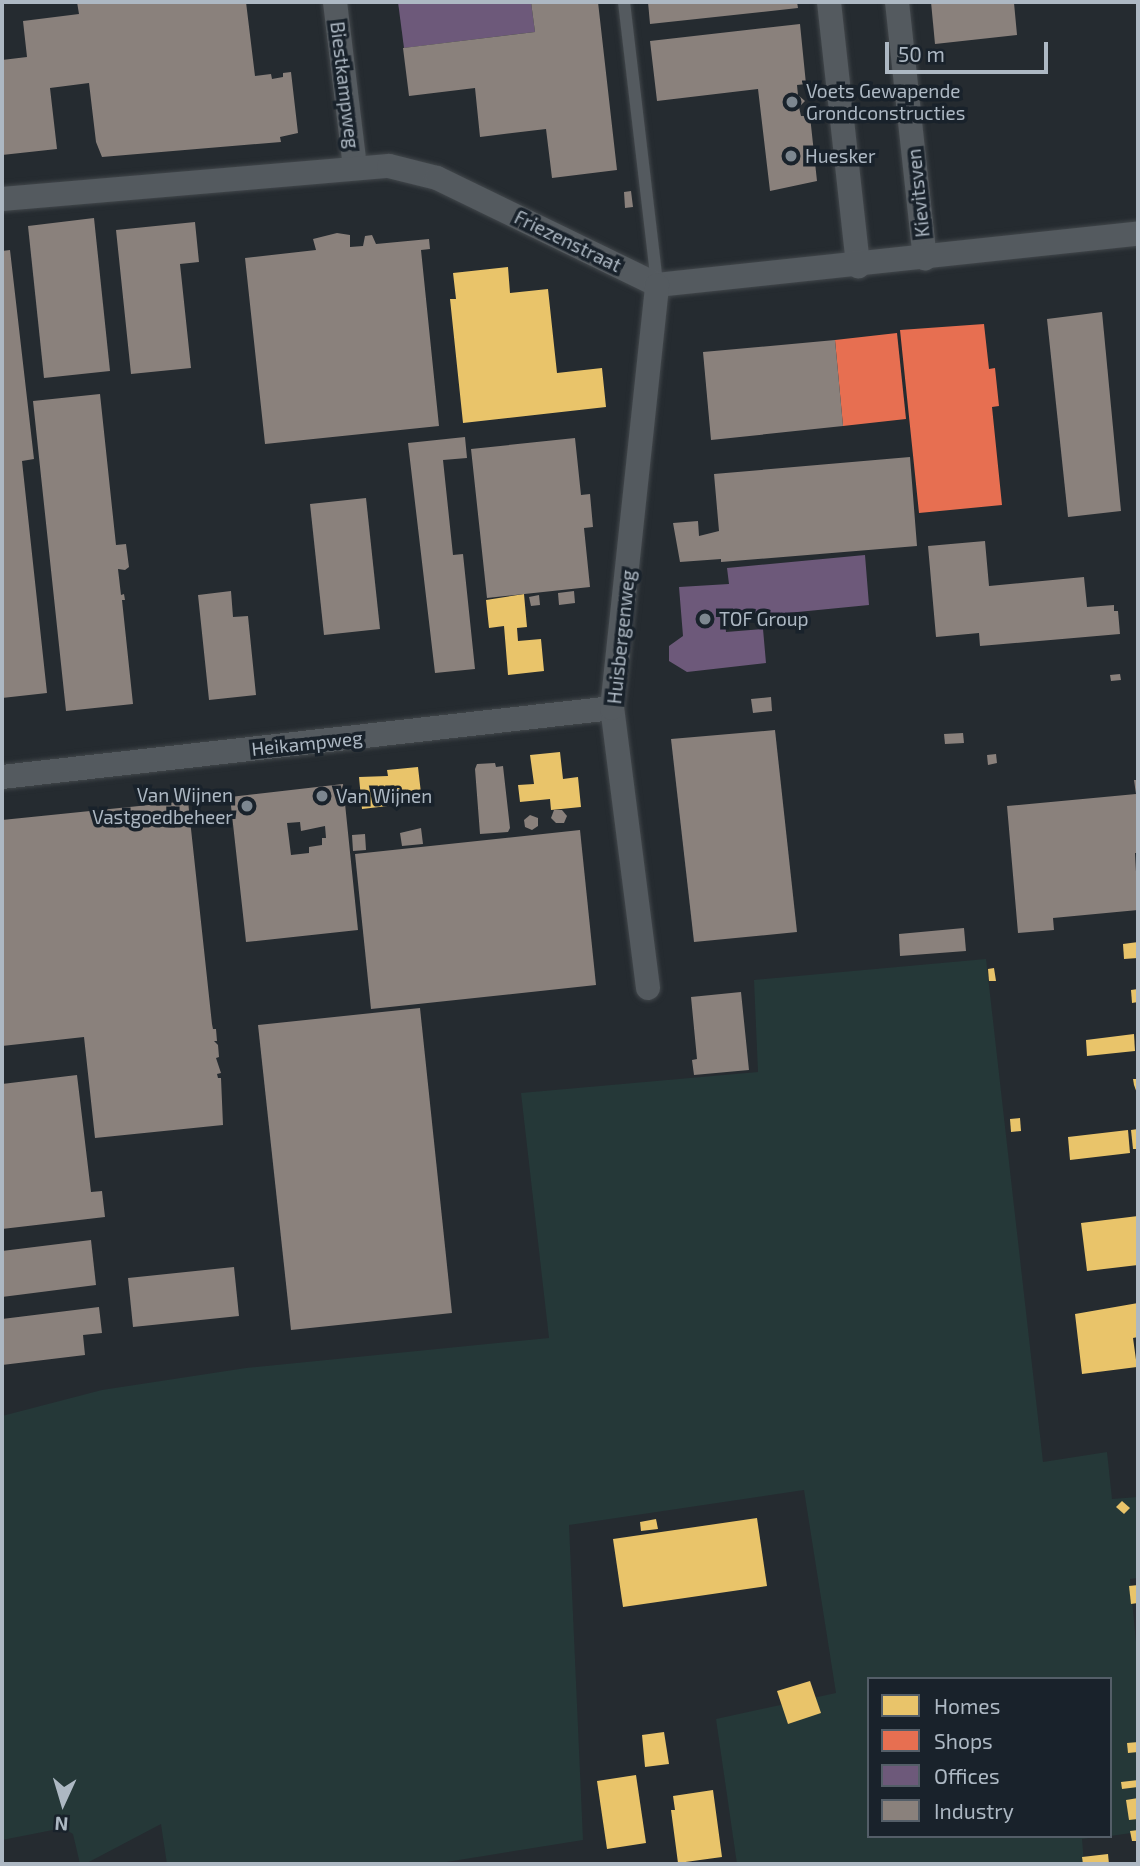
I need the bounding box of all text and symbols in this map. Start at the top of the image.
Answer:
street label: Biestkampweg [326,20,364,150]
scale bar [888,28,1051,72]
text: 50 m [898,41,945,66]
place label: Voets Gewapende Grondconstructies [806,80,965,124]
marker: Voets Gewapende Grondconstructies [784,94,800,110]
place label: Huesker [805,145,876,167]
marker: Huesker [783,148,799,164]
street label: Kievitsven [902,148,934,238]
street label: Friezenstraat [511,205,625,277]
street label: Huisbergenweg [603,569,639,705]
place label: TOF Group [719,608,809,630]
marker: TOF Group [697,611,713,627]
street label: Heikampweg [250,726,364,760]
place label: Van Wijnen Vastgoedbeheer [92,784,233,828]
place label: Van Wijnen [336,785,433,807]
marker: Van Wijnen [314,788,330,804]
marker: Van Wijnen Vastgoedbeheer [239,798,255,814]
legend [867,1677,1112,1838]
text: Homes [934,1693,1000,1718]
text: Shops [934,1728,993,1753]
text: Offices [934,1763,1000,1788]
north arrow [28,1768,98,1838]
text: Industry [934,1798,1014,1823]
text: N [54,1812,69,1836]

